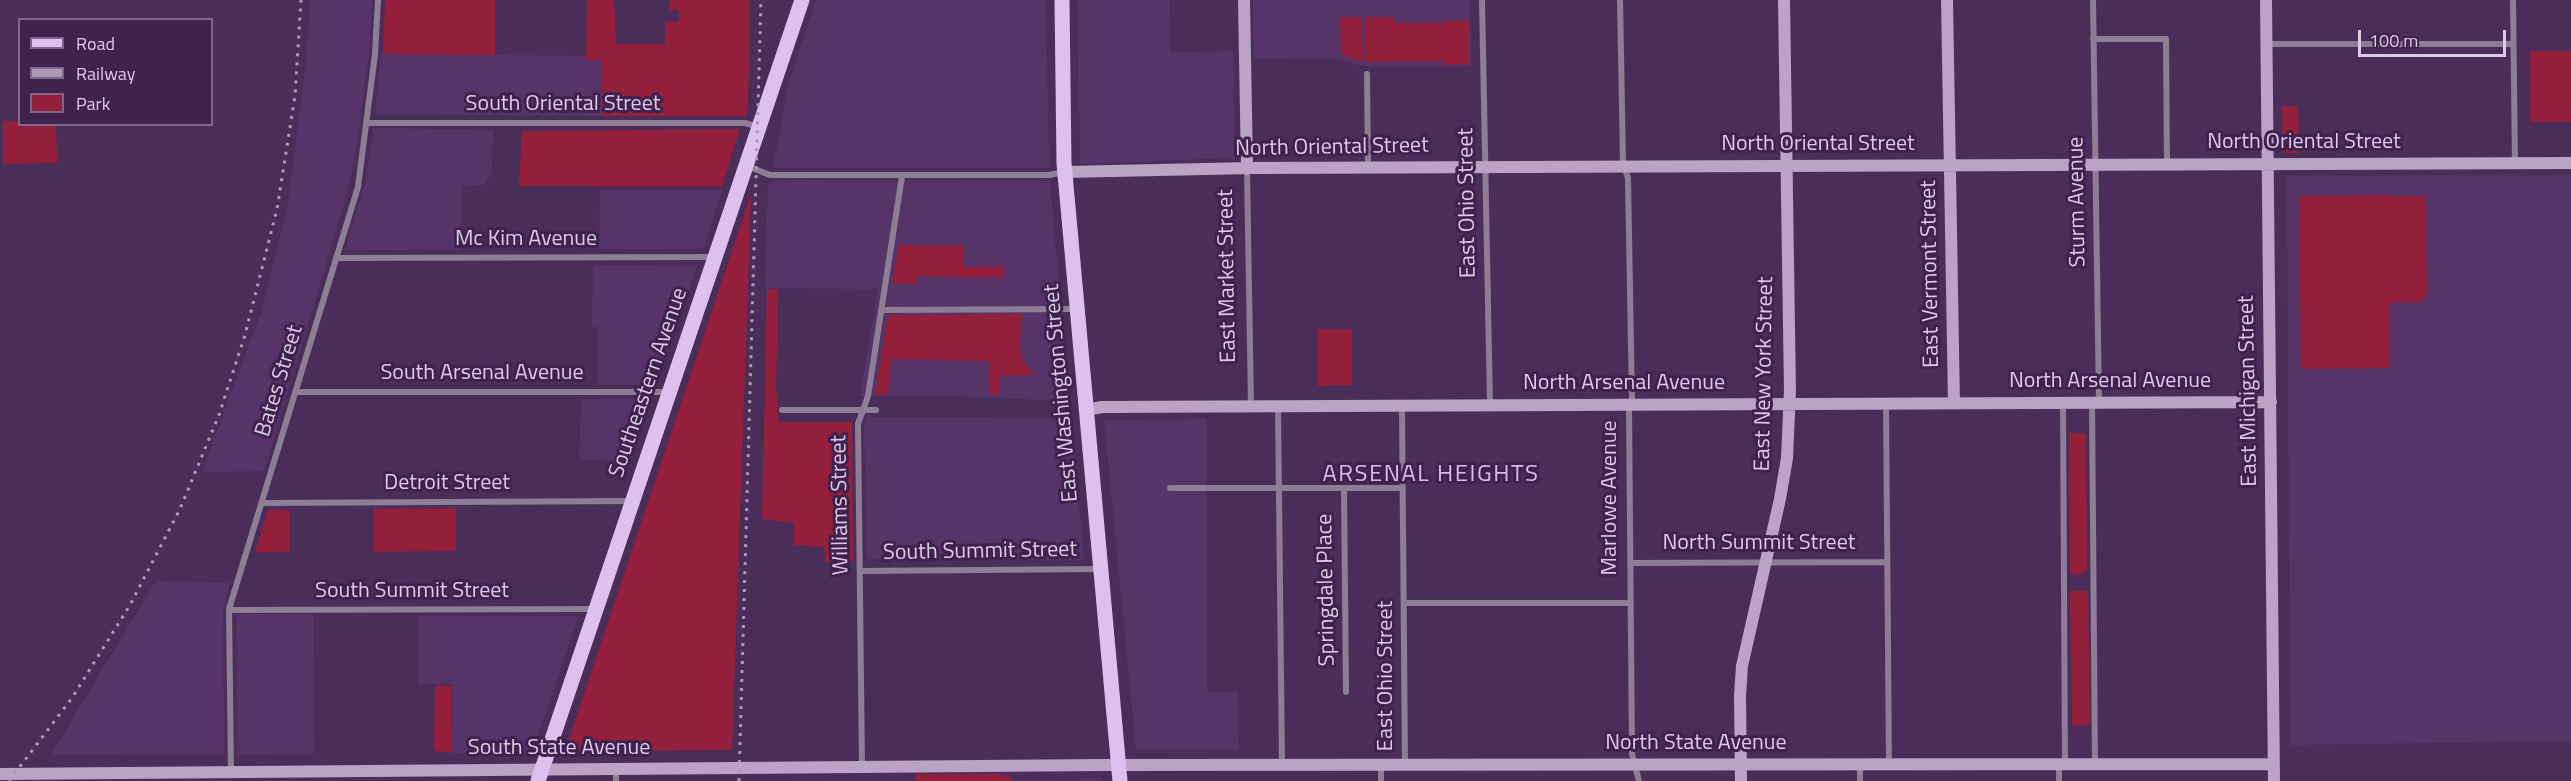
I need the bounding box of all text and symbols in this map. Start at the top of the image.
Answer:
legend [18,18,213,126]
scale bar [2361,18,2510,56]
text: 100 m [2369,27,2418,54]
text: Road [76,30,115,57]
text: Railway [76,60,135,87]
text: Park [76,90,110,117]
street label: South Oriental Street [466,92,660,118]
street label: East Ohio Street [1453,128,1483,278]
street label: North Oriental Street [2207,130,2401,156]
street label: North Oriental Street [1721,132,1915,158]
street label: North Oriental Street [1235,133,1429,163]
street label: Sturm Avenue [2064,136,2092,268]
street label: East Vermont Street [1916,180,1946,368]
street label: East Market Street [1213,189,1243,363]
street label: Mc Kim Avenue [455,227,597,253]
street label: East New York Street [1750,276,1780,472]
street label: East Washington Street [1039,283,1085,503]
street label: Southeastern Avenue [604,285,694,481]
street label: East Michigan Street [2234,295,2264,487]
street label: Bates Street [251,322,309,440]
street label: South Arsenal Avenue [380,361,584,387]
street label: North Arsenal Avenue [2009,369,2211,395]
street label: North Arsenal Avenue [1523,371,1725,397]
street label: Marlowe Avenue [1598,420,1624,576]
street label: Williams Street [827,435,855,575]
district label: ARSENAL HEIGHTS [1322,461,1540,489]
street label: Detroit Street [384,471,510,497]
street label: Springdale Place [1312,514,1342,666]
street label: North Summit Street [1663,531,1855,557]
street label: South Summit Street [883,537,1077,567]
street label: South Summit Street [315,579,509,605]
street label: East Ohio Street [1374,601,1400,751]
street label: North State Avenue [1605,731,1787,757]
street label: South State Avenue [468,736,650,762]

